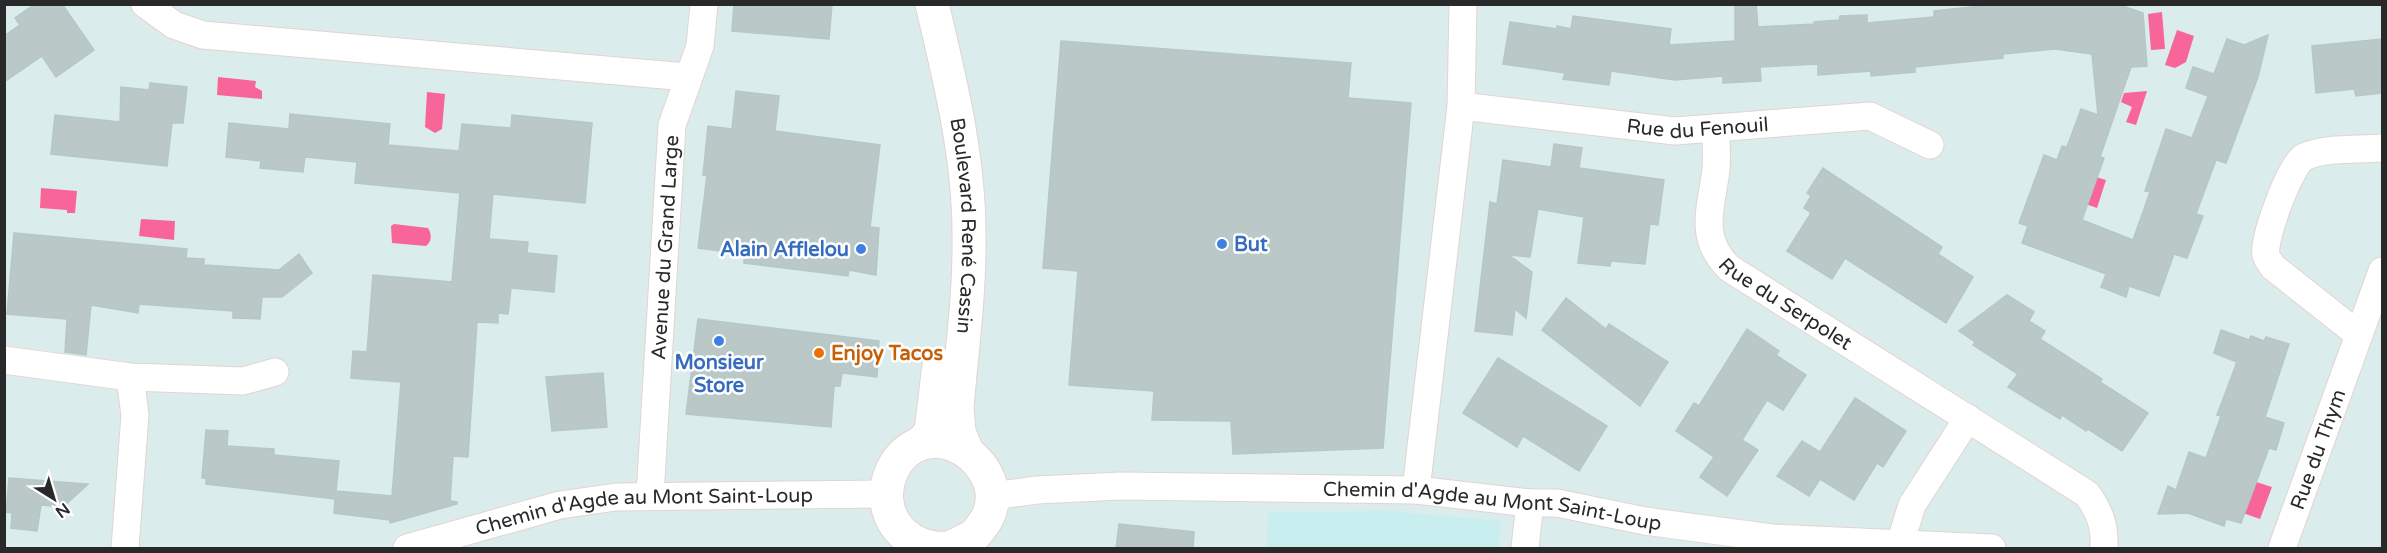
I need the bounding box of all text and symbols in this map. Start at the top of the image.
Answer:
street label: Rue du Fenouil [1625,113,1769,144]
street label: Boulevard René Cassin [944,116,980,335]
street label: Avenue du Grand Large [647,134,684,361]
place label: But [1234,233,1268,257]
marker: But [1215,237,1229,251]
place label: Alain Afflelou [720,238,849,262]
marker: Alain Afflelou [854,242,868,256]
street label: Rue du Serpolet [1713,253,1856,356]
marker: Monsieur Store [712,334,726,348]
place label: Enjoy Tacos [831,342,943,366]
marker: Enjoy Tacos [812,346,826,360]
place label: Monsieur Store [674,351,764,398]
street label: Rue du Thym [2286,386,2351,513]
north arrow [24,469,84,529]
street label: Chemin d'Agde au Mont Saint-Loup [1323,478,1663,536]
street label: Chemin d'Agde au Mont Saint-Loup [473,484,813,541]
text: N [51,498,74,522]

